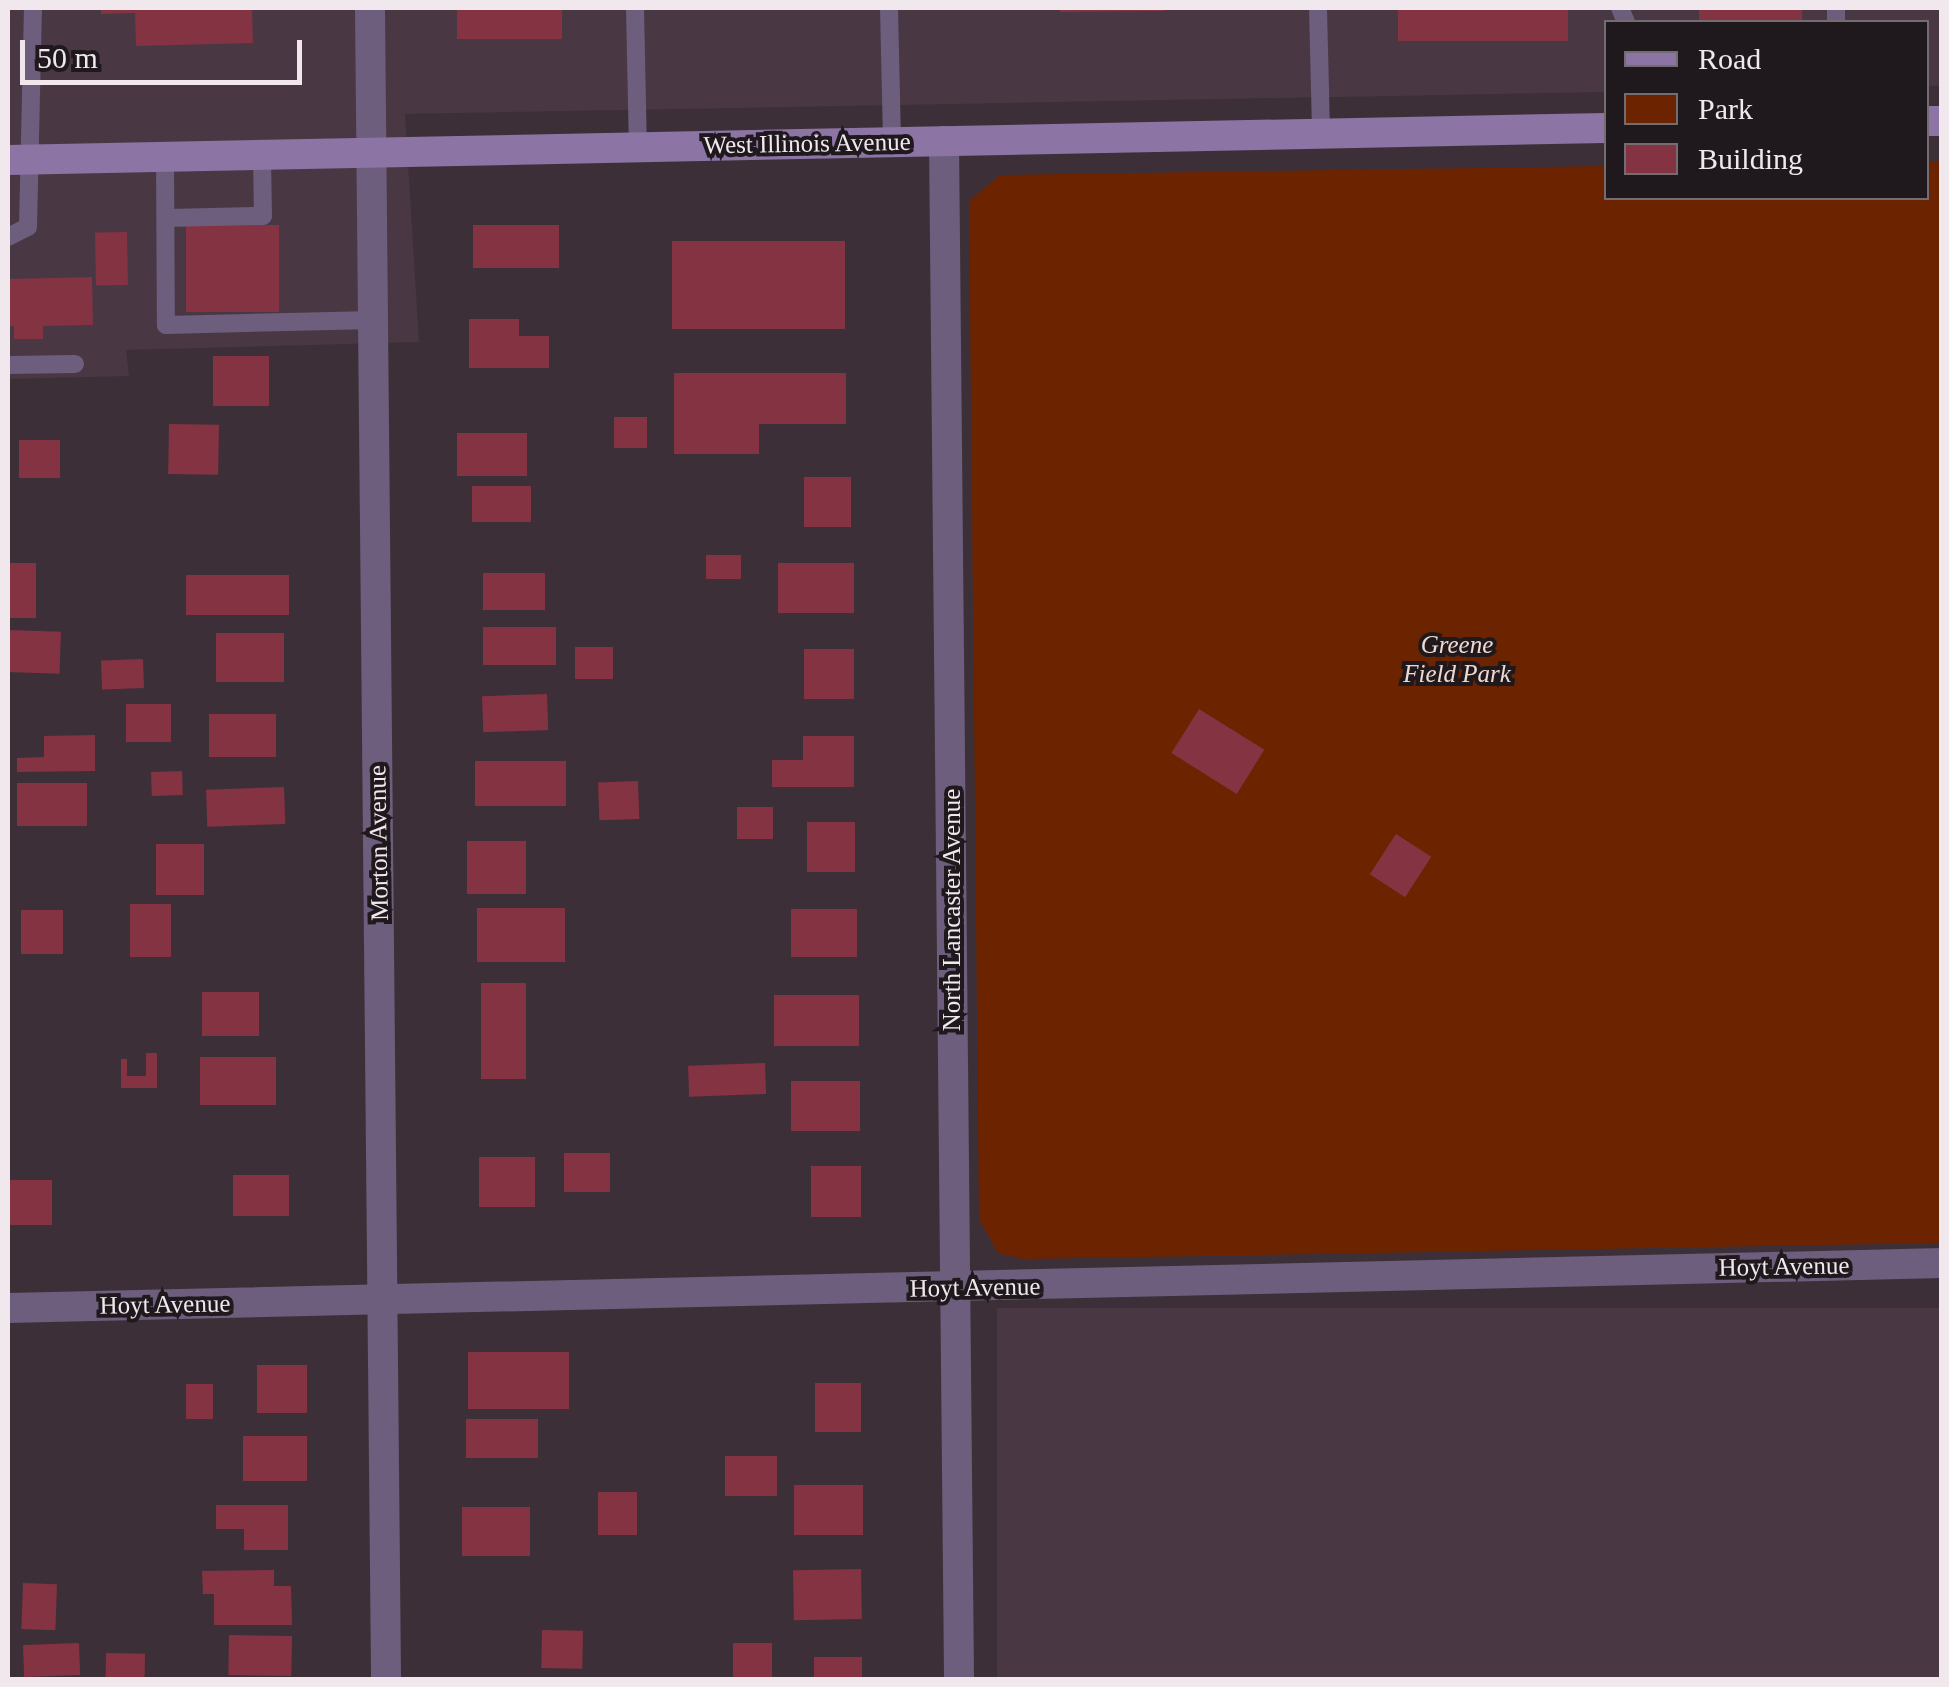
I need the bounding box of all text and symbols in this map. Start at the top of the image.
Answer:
scale bar [25,20,308,82]
legend [1604,20,1929,200]
text: 50 m [37,41,98,74]
text: Road [1698,42,1761,75]
text: Park [1698,92,1753,125]
street label: West Illinois Avenue [702,127,912,161]
text: Building [1698,142,1803,175]
park label: Greene Field Park [1403,631,1511,690]
street label: Morton Avenue [363,764,395,922]
street label: North Lancaster Avenue [937,788,967,1032]
street label: Hoyt Avenue [1718,1251,1850,1283]
street label: Hoyt Avenue [909,1272,1041,1304]
street label: Hoyt Avenue [99,1289,231,1321]

